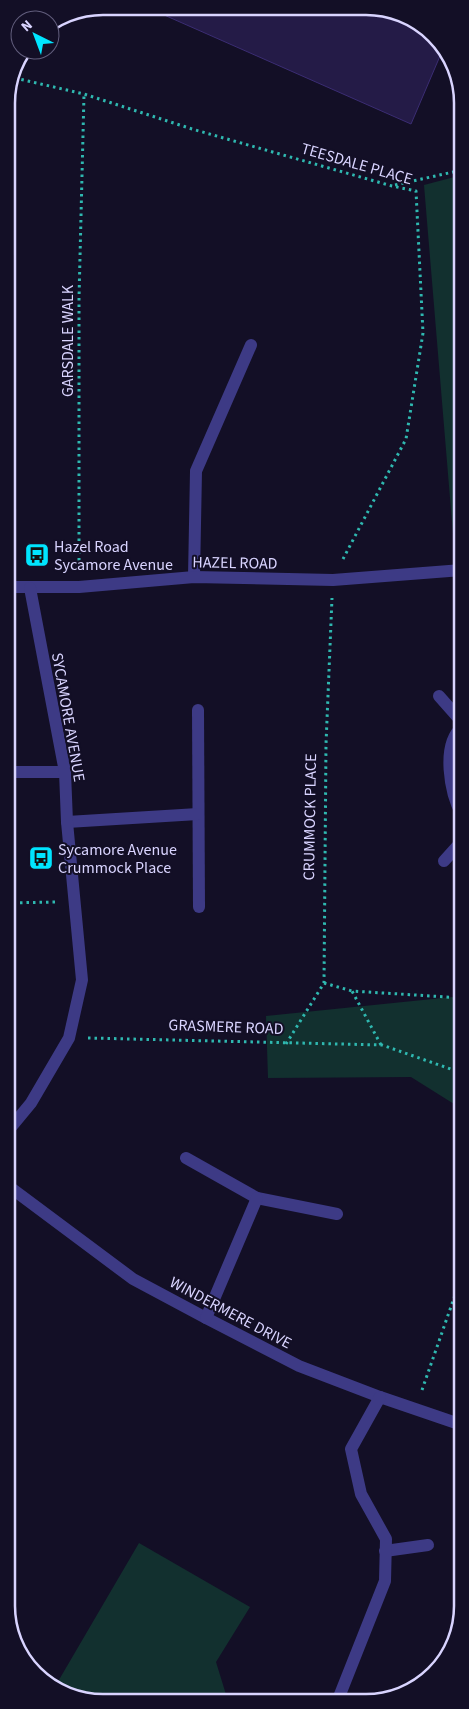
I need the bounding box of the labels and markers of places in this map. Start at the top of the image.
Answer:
place label: Hazel Road Sycamore Avenue [54,536,173,576]
bus stop icon: Hazel Road Sycamore Avenue [24,542,50,568]
place label: Sycamore Avenue Crummock Place [58,839,177,879]
bus stop icon: Sycamore Avenue Crummock Place [28,845,54,871]

